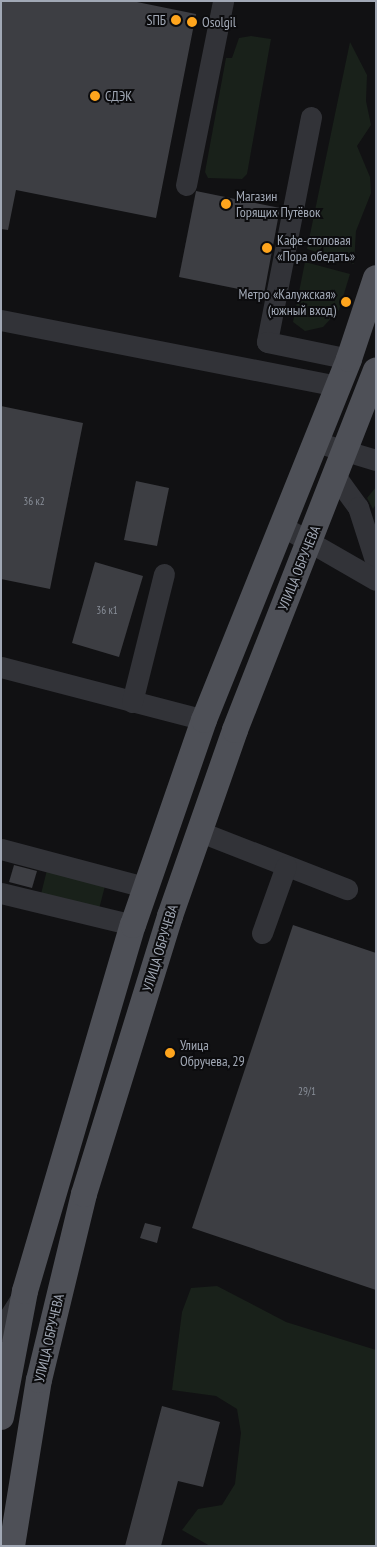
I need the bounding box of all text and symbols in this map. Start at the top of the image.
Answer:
place label: SПБ [146,12,166,28]
marker: SПБ [170,14,182,26]
place label: Osolgil [202,14,236,30]
marker: Osolgil [186,16,198,28]
place label: СДЭК [105,88,132,104]
marker: СДЭК [89,90,101,102]
place label: Магазин Горящих Путёвок [236,188,321,220]
marker: Магазин Горящих Путёвок [220,198,232,210]
place label: Кафе-столовая «Пора обедать» [277,232,355,264]
marker: Кафе-столовая «Пора обедать» [261,242,273,254]
place label: Метро «Калужская» (южный вход) [239,286,336,318]
marker: Метро «Калужская» (южный вход) [340,296,352,308]
house number: 36 к2 [23,494,45,508]
street label: УЛИЦА ОБРУЧЕВА [274,523,324,613]
house number: 36 к1 [96,603,118,617]
street label: УЛИЦА ОБРУЧЕВА [139,902,181,994]
place label: Улица Обручева, 29 [180,1037,246,1070]
marker: Улица Обручева, 29 [164,1047,176,1059]
house number: 29/1 [298,1084,316,1098]
street label: УЛИЦА ОБРУЧЕВА [31,1292,67,1384]

